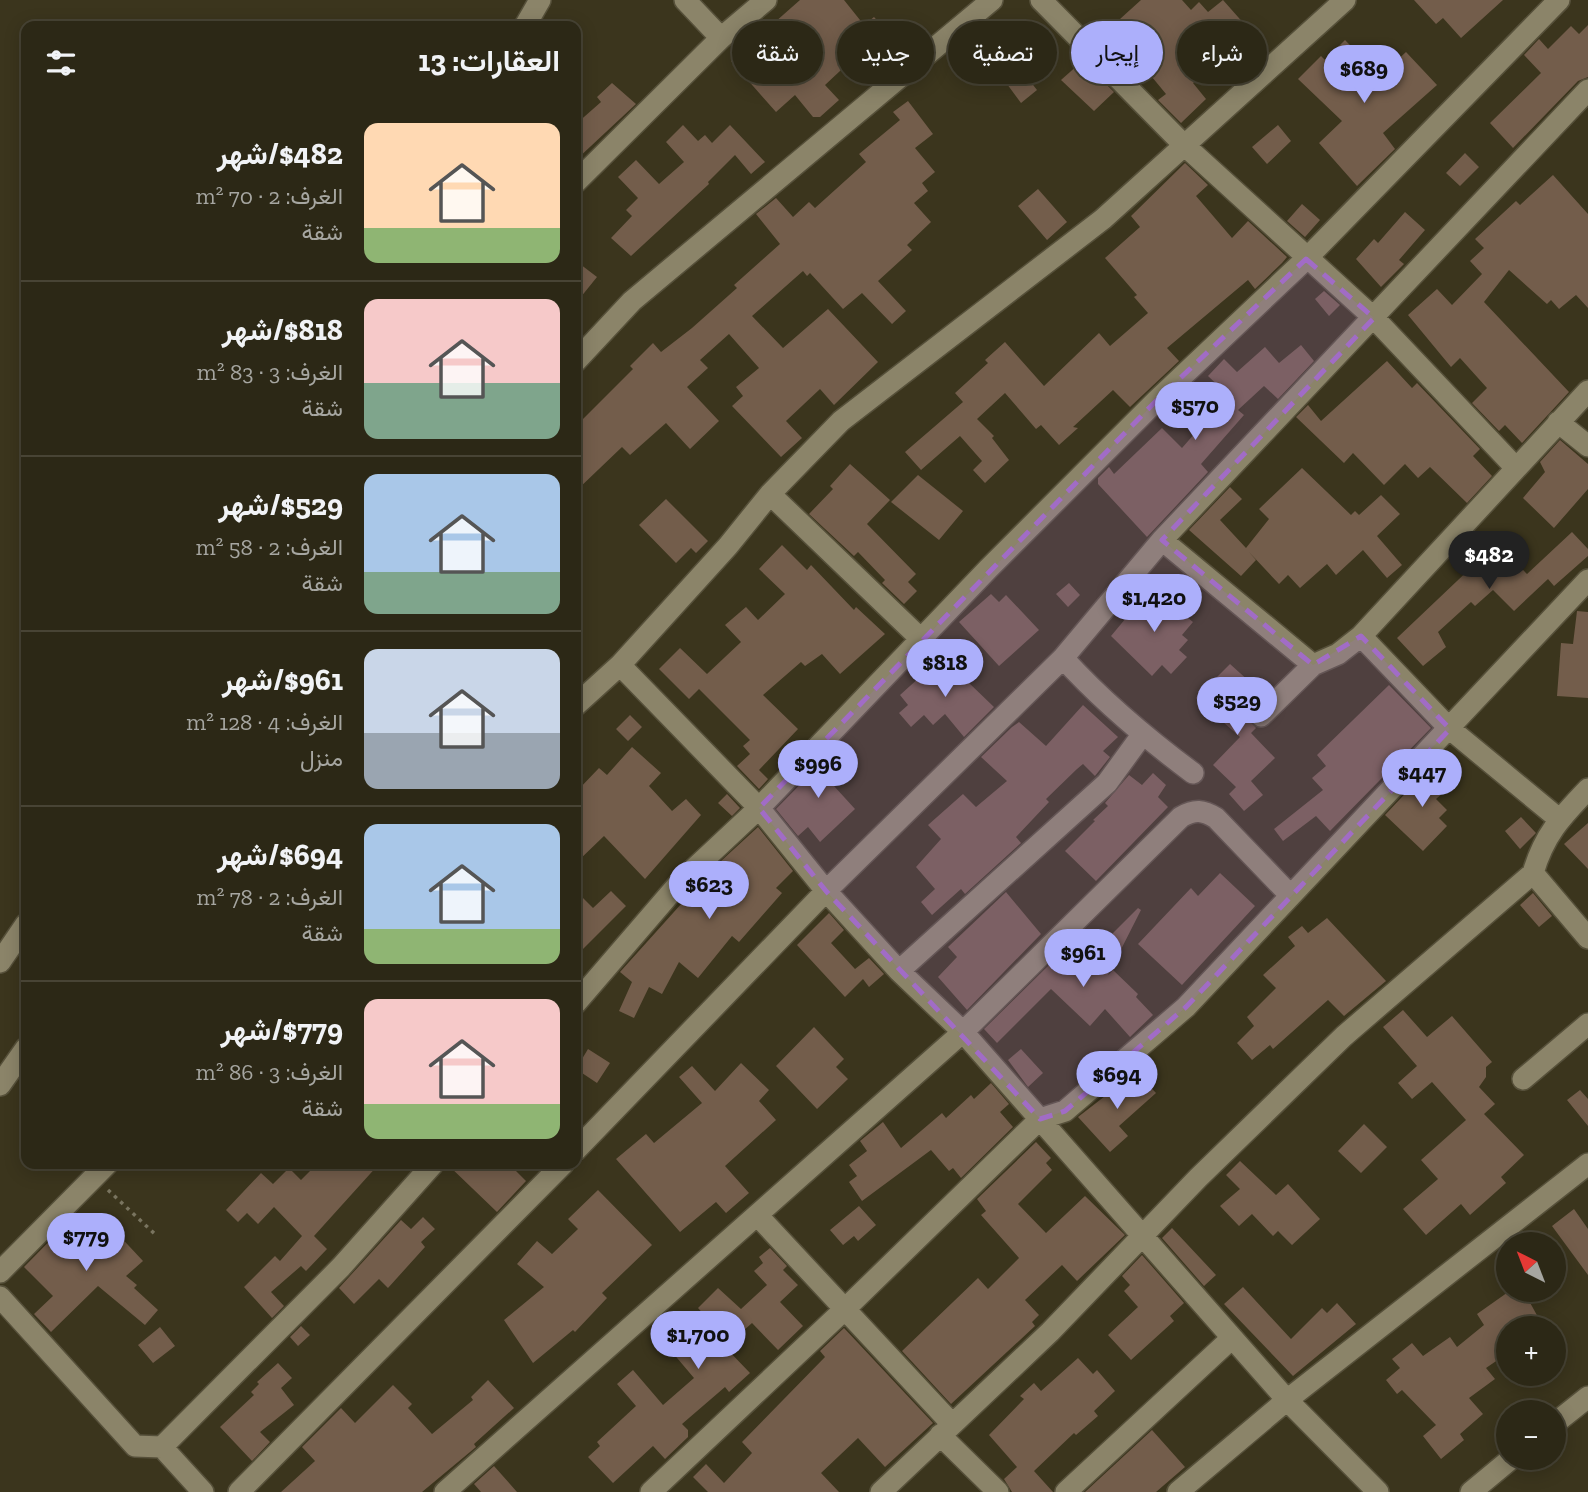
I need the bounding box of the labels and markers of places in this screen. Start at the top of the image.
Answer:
pin: $689 [1323,46,1405,105]
pin: $570 [1154,382,1236,442]
pin: $482 [1448,532,1530,591]
pin: $1,420 [1097,574,1211,634]
pin: $818 [904,640,986,699]
pin: $529 [1196,678,1278,737]
pin: $996 [777,740,859,800]
pin: $447 [1381,750,1463,809]
pin: $623 [668,862,750,921]
pin: $961 [1042,930,1124,989]
pin: $694 [1076,1052,1158,1111]
pin: $779 [45,1214,127,1273]
pin: $1,700 [641,1312,755,1371]

